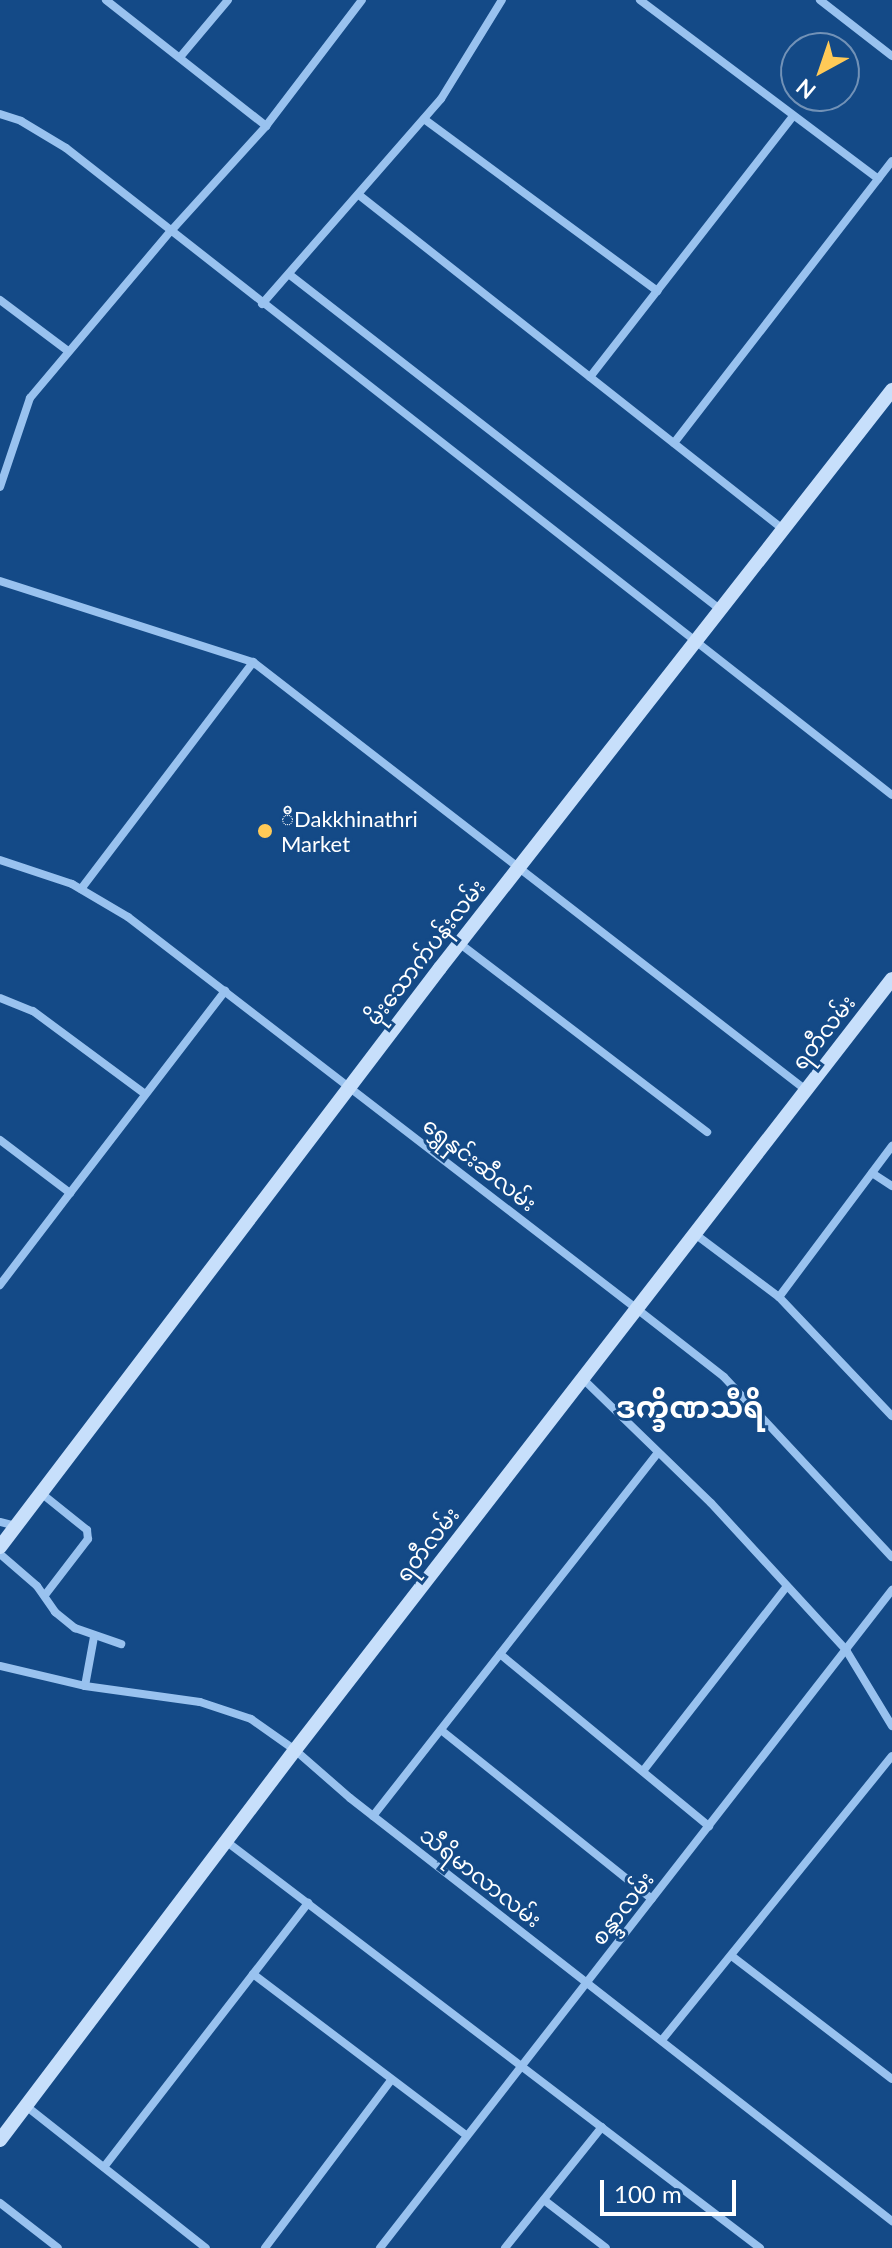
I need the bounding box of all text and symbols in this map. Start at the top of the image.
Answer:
north arrow [780,32,860,112]
text: N [790,73,821,105]
place label: ီDakkhinathri Market [281,805,418,856]
marker: ီDakkhinathri Market [256,822,274,840]
street label: မိုးသောက်ပန်းလမ်း [360,874,490,1030]
street label: ရတီလမ်း [786,990,860,1074]
street label: ရွှေနှင်းဆီလမ်း [418,1112,542,1216]
district label: ဒက္ခိဏသီရိ [616,1388,764,1424]
street label: ရတီလမ်း [390,1502,464,1586]
street label: သီရိမာလာလမ်း [415,1821,547,1933]
street label: စန္ဒာလမ်း [585,1866,659,1950]
scale bar [604,2164,740,2214]
text: 100 m [614,2179,682,2208]

